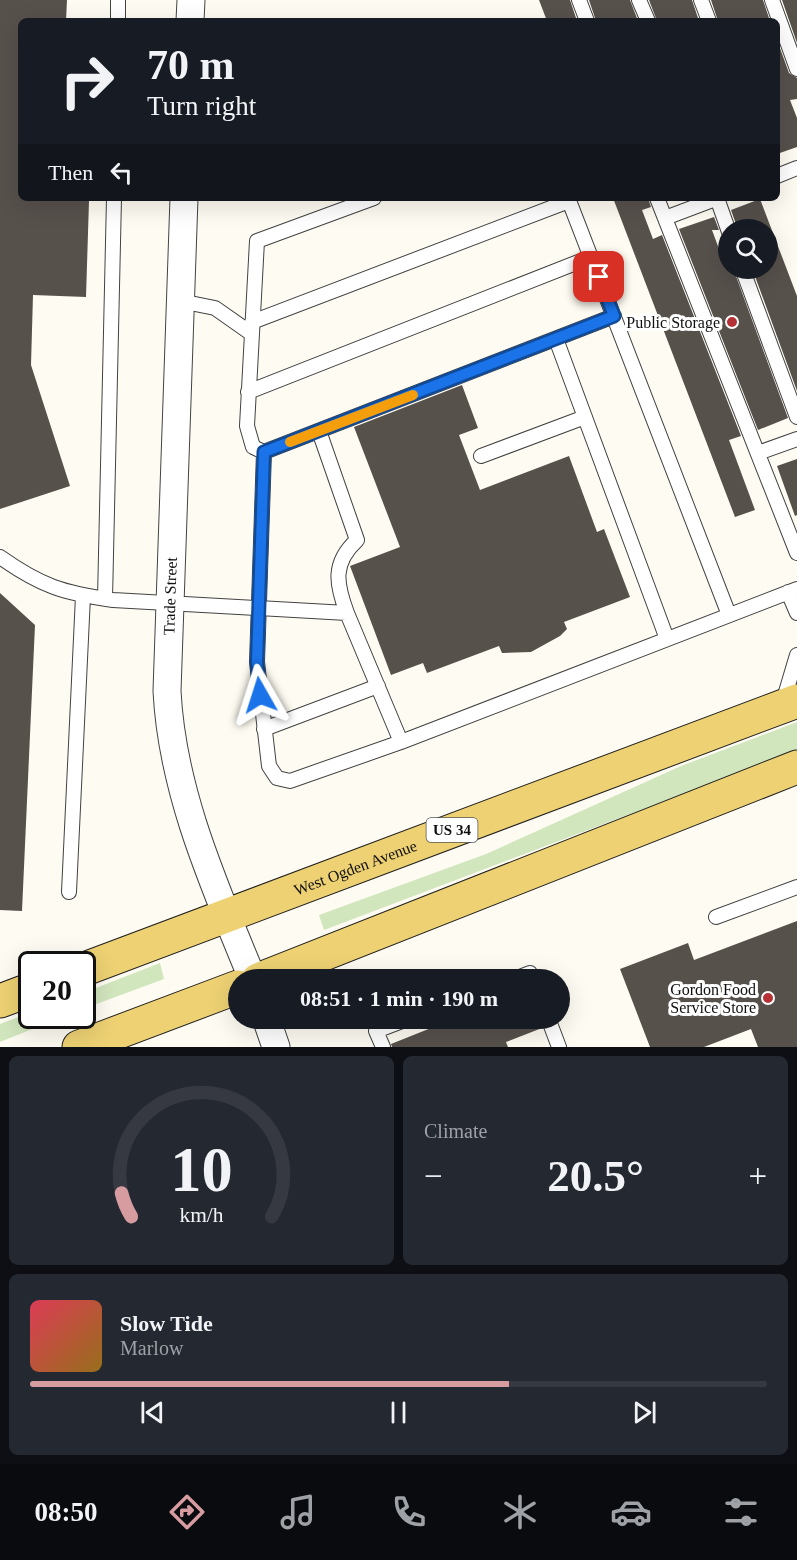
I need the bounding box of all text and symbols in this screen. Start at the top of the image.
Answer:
icon: right [48,42,126,120]
text: 70 m [147,42,235,88]
text: Turn right [147,91,256,121]
icon: left [105,156,138,189]
text: Then [48,160,93,185]
map controls [718,219,778,279]
button: search [718,219,778,279]
pin [573,251,624,302]
icon: arrive [582,260,615,293]
place label: Public Storage [626,314,720,332]
marker: Public Storage [725,315,739,329]
street label: Trade Street [160,556,180,635]
position arrow [228,663,292,727]
road number: US 34 [426,818,478,842]
street label: West Ogden Avenue [291,836,419,898]
speed limit sign: 20 [18,951,96,1029]
place label: Gordon Food Service Store [670,981,756,1016]
text: 08:51 · 1 min · 190 m [300,986,498,1011]
marker: Gordon Food Service Store [761,991,775,1005]
text: Climate [424,1120,487,1142]
text: 10 [170,1135,233,1204]
text: 20.5° [547,1151,644,1201]
text: − [424,1158,443,1194]
text: + [748,1158,767,1194]
text: km/h [179,1204,224,1228]
text: Slow Tide [120,1311,213,1336]
text: Marlow [120,1337,183,1359]
icon: previous [136,1396,169,1429]
icon: pause [382,1396,415,1429]
icon: next [628,1396,661,1429]
icon: directions [166,1491,208,1533]
icon: music [277,1491,319,1533]
icon: phone [388,1491,430,1533]
icon: climate [499,1491,541,1533]
icon: car [610,1491,652,1533]
icon: filters [720,1491,762,1533]
text: 08:50 [34,1497,97,1527]

